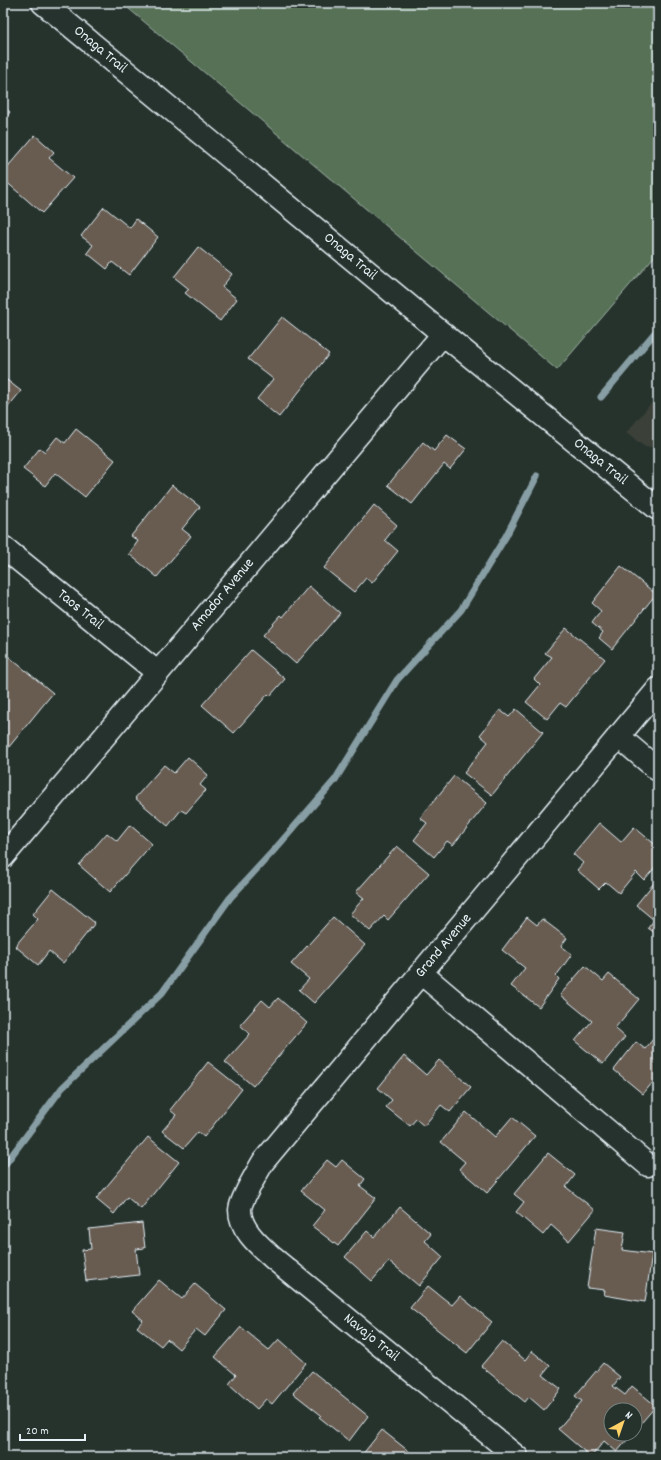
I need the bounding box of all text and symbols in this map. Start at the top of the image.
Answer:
street label: Onaga Trail [68,21,132,79]
street label: Onaga Trail [318,228,382,286]
street label: Onaga Trail [568,433,632,491]
street label: Amador Avenue [186,553,260,636]
street label: Taos Trail [52,584,108,636]
street label: Grand Avenue [410,909,478,983]
street label: Navajo Trail [338,1308,404,1368]
north arrow [603,1402,643,1442]
text: N [621,1408,636,1424]
scale bar [20,1416,85,1442]
text: 20 m [26,1423,49,1440]

